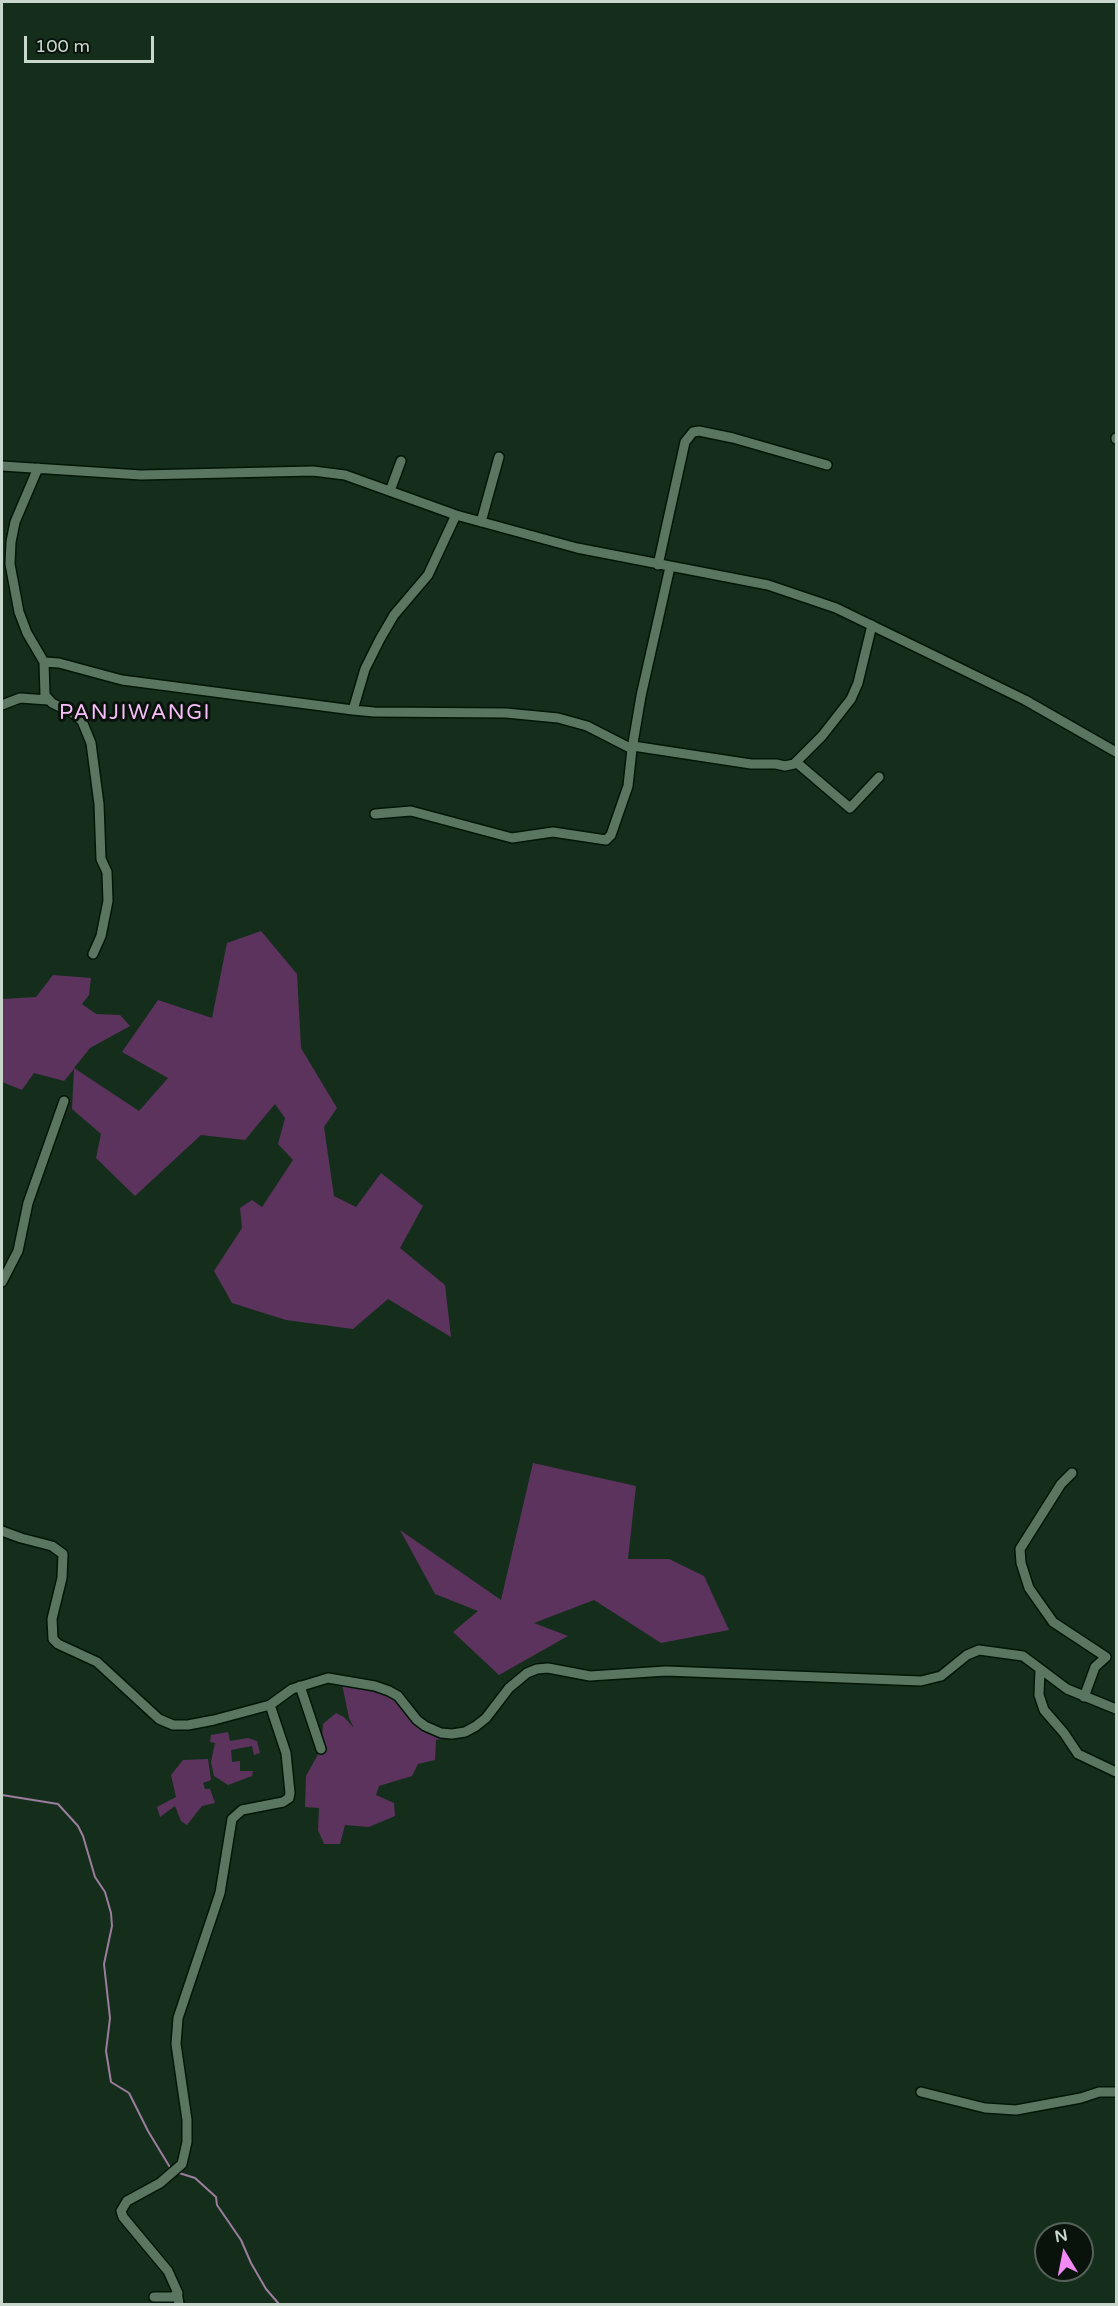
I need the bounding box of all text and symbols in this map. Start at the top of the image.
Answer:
scale bar [27,24,158,62]
text: 100 m [35,35,90,57]
district label: PANJIWANGI [59,700,211,726]
north arrow [1034,2222,1094,2282]
text: N [1053,2225,1069,2247]

